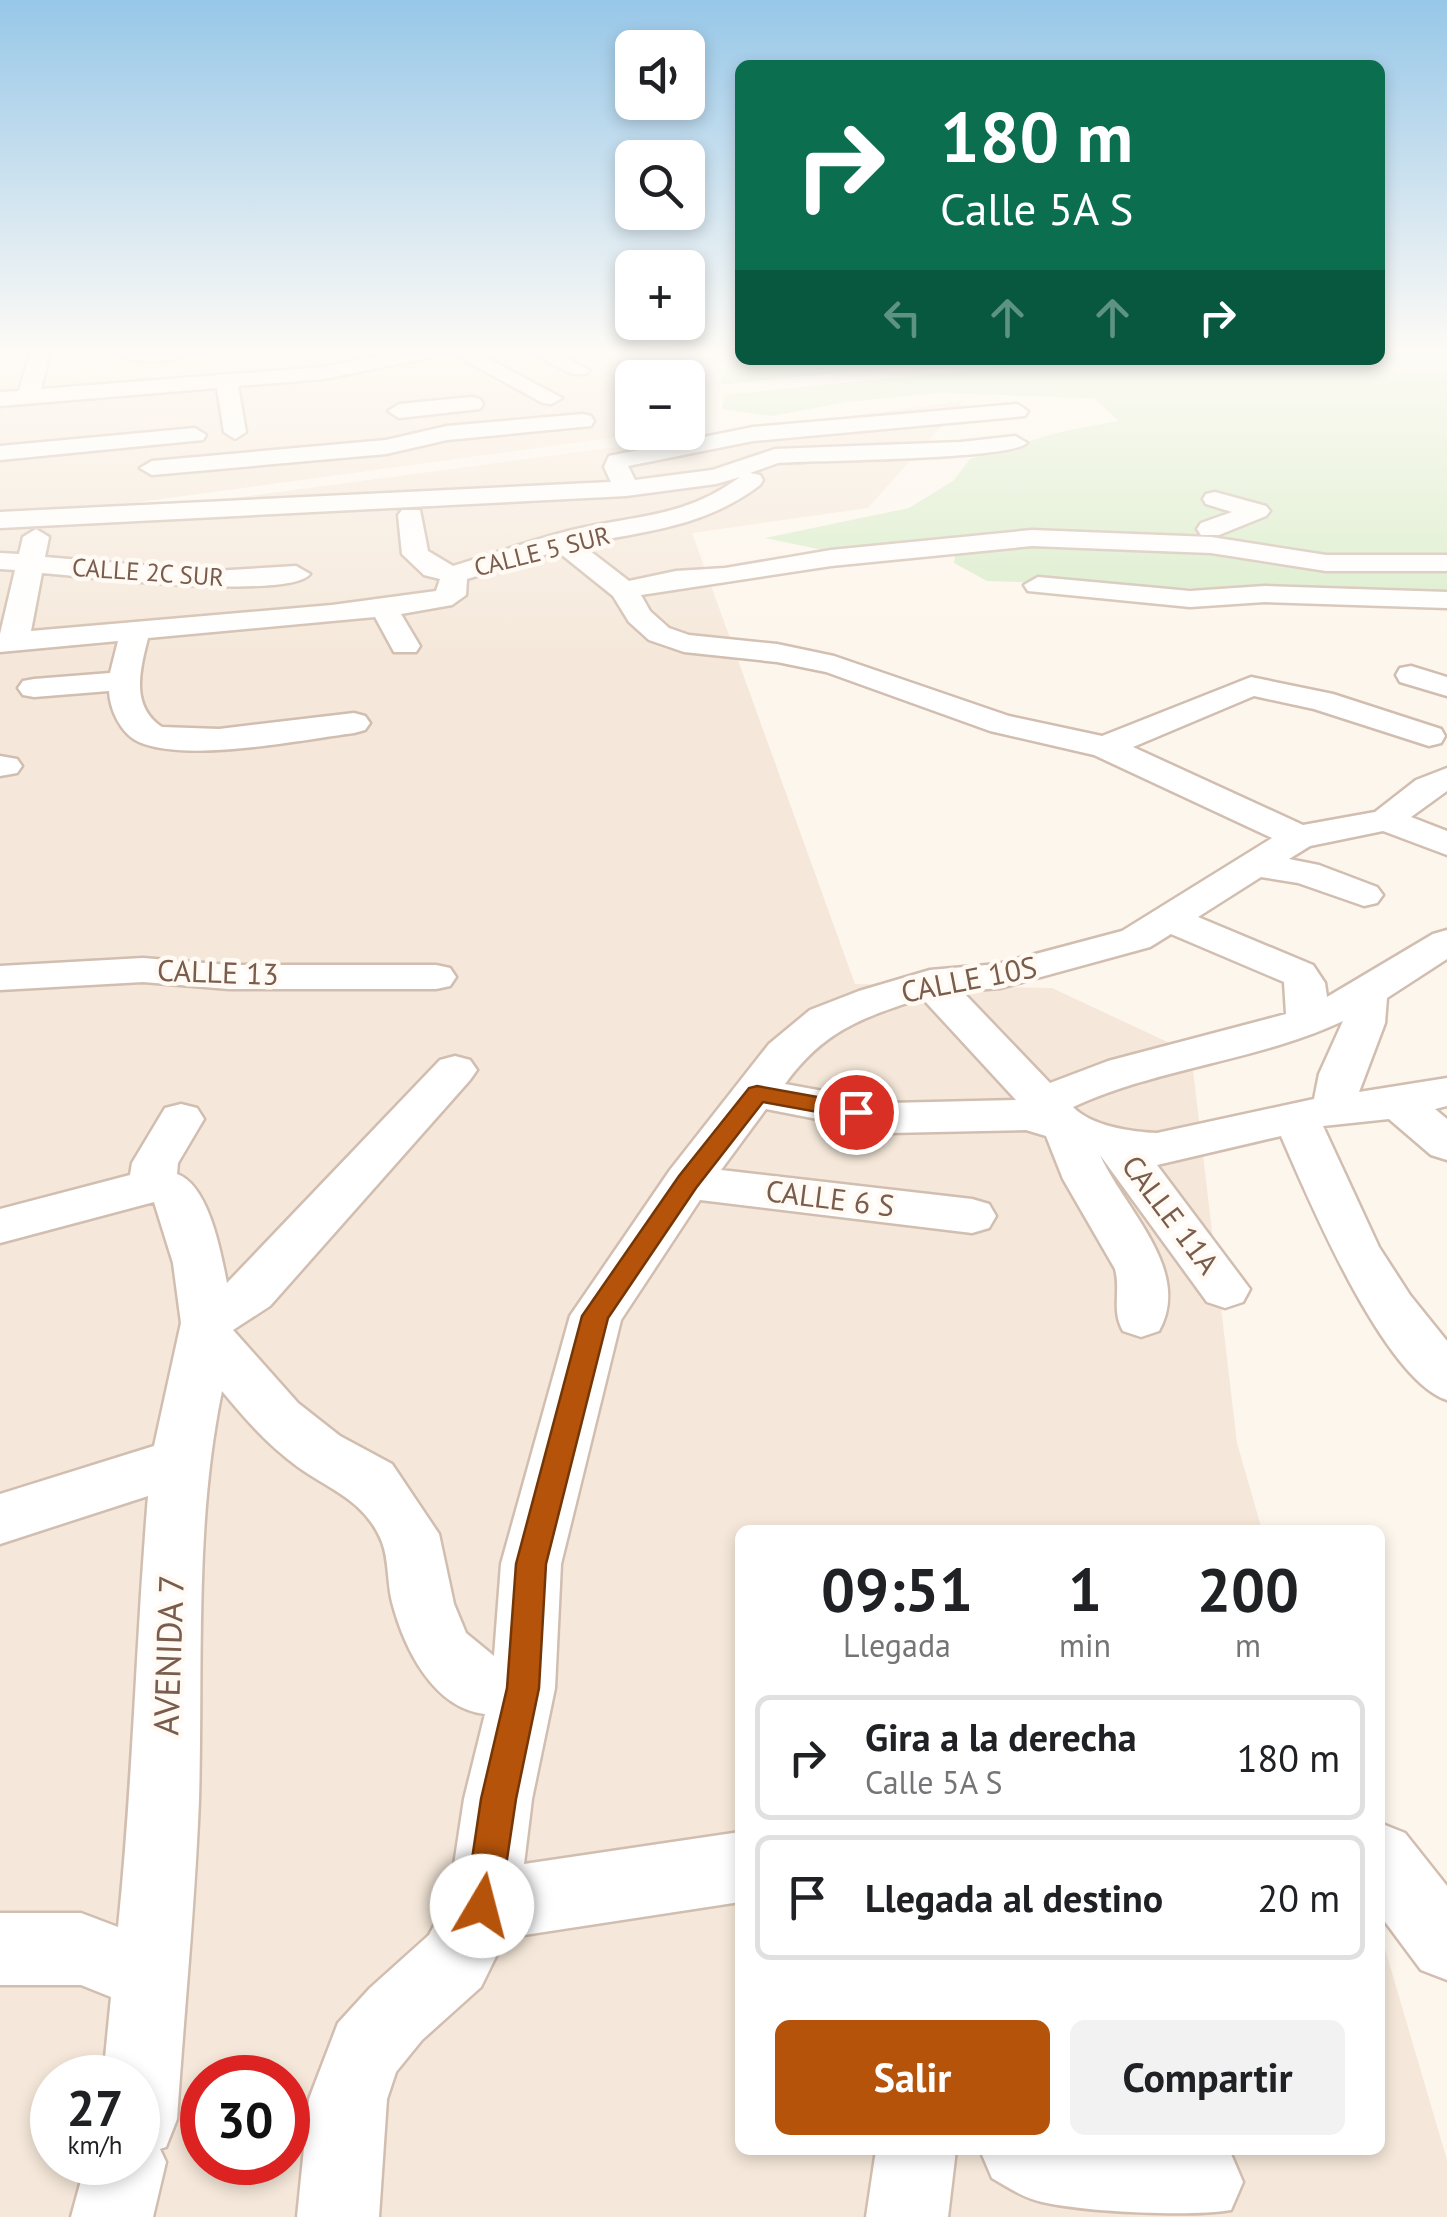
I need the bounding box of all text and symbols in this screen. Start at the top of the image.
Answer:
map controls [615,30,705,450]
button: sound [615,30,705,120]
text: 180 m [940,91,1133,181]
icon: right [775,100,905,230]
button: search [615,140,705,230]
text: Calle 5A S [940,179,1133,237]
button: + [615,250,705,340]
icon: left [875,290,930,345]
icon: ahead [980,290,1035,345]
icon: ahead [1085,290,1140,345]
icon: right [1190,290,1245,345]
button: − [615,360,705,450]
street label: CALLE 5 SUR [471,519,613,583]
street label: CALLE 2C SUR [71,551,225,593]
street label: CALLE 10S [897,946,1040,1011]
street label: CALLE 13 [157,950,280,993]
pin [814,1070,899,1155]
icon: arrive [829,1085,884,1140]
street label: CALLE 11A [1114,1147,1229,1282]
street label: CALLE 6 S [764,1170,897,1225]
text: 09:51 [821,1550,973,1628]
text: 1 [1068,1550,1102,1628]
text: 200 [1197,1550,1299,1628]
street label: AVENIDA 7 [142,1574,194,1736]
text: Llegada [843,1624,951,1666]
text: min [1059,1624,1111,1666]
text: m [1235,1624,1261,1666]
text: Gira a la derecha [865,1712,1137,1761]
icon: right [780,1730,835,1785]
text: 180 m [1237,1733,1340,1782]
text: Calle 5A S [865,1761,1002,1803]
position arrow [430,1854,534,1958]
icon: arrive [780,1870,835,1925]
text: Llegada al destino [865,1873,1163,1922]
text: 20 m [1258,1873,1340,1922]
button: Salir [775,2020,1050,2135]
button: Compartir [1070,2020,1345,2135]
speed limit sign: 30 [180,2055,310,2185]
text: 27 [67,2075,123,2140]
text: km/h [68,2129,122,2161]

